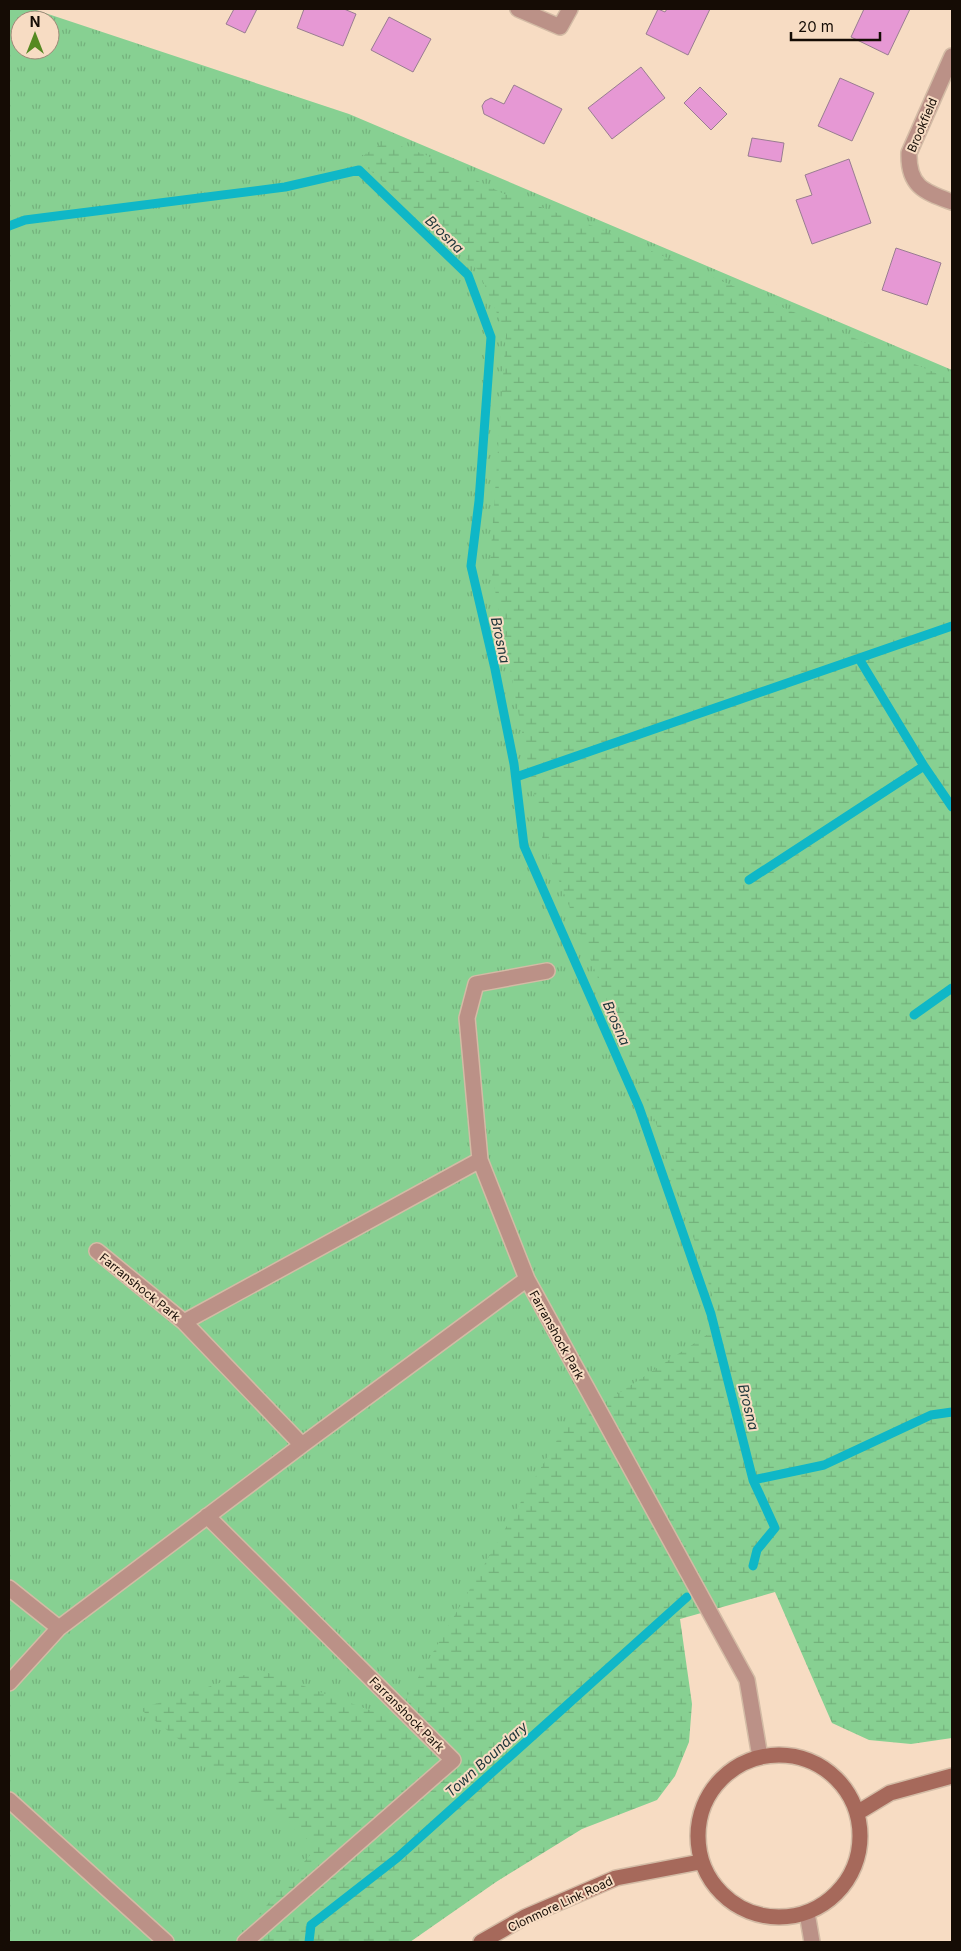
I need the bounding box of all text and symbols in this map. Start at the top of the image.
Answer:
north arrow [10,10,60,60]
scale bar [791,10,880,42]
text: N [30,13,40,30]
text: 20 m [798,17,834,36]
street label: Brookfield [904,95,940,155]
water label: Brosna [422,212,468,257]
water label: Brosna [488,615,514,665]
water label: Brosna [600,998,634,1048]
street label: Farranshock Park [97,1250,184,1324]
street label: Farranshock Park [526,1288,588,1383]
water label: Brosna [735,1382,763,1432]
street label: Farranshock Park [366,1673,448,1755]
water label: Town Boundary [442,1717,531,1800]
street label: Clonmore Link Road [505,1873,615,1935]

